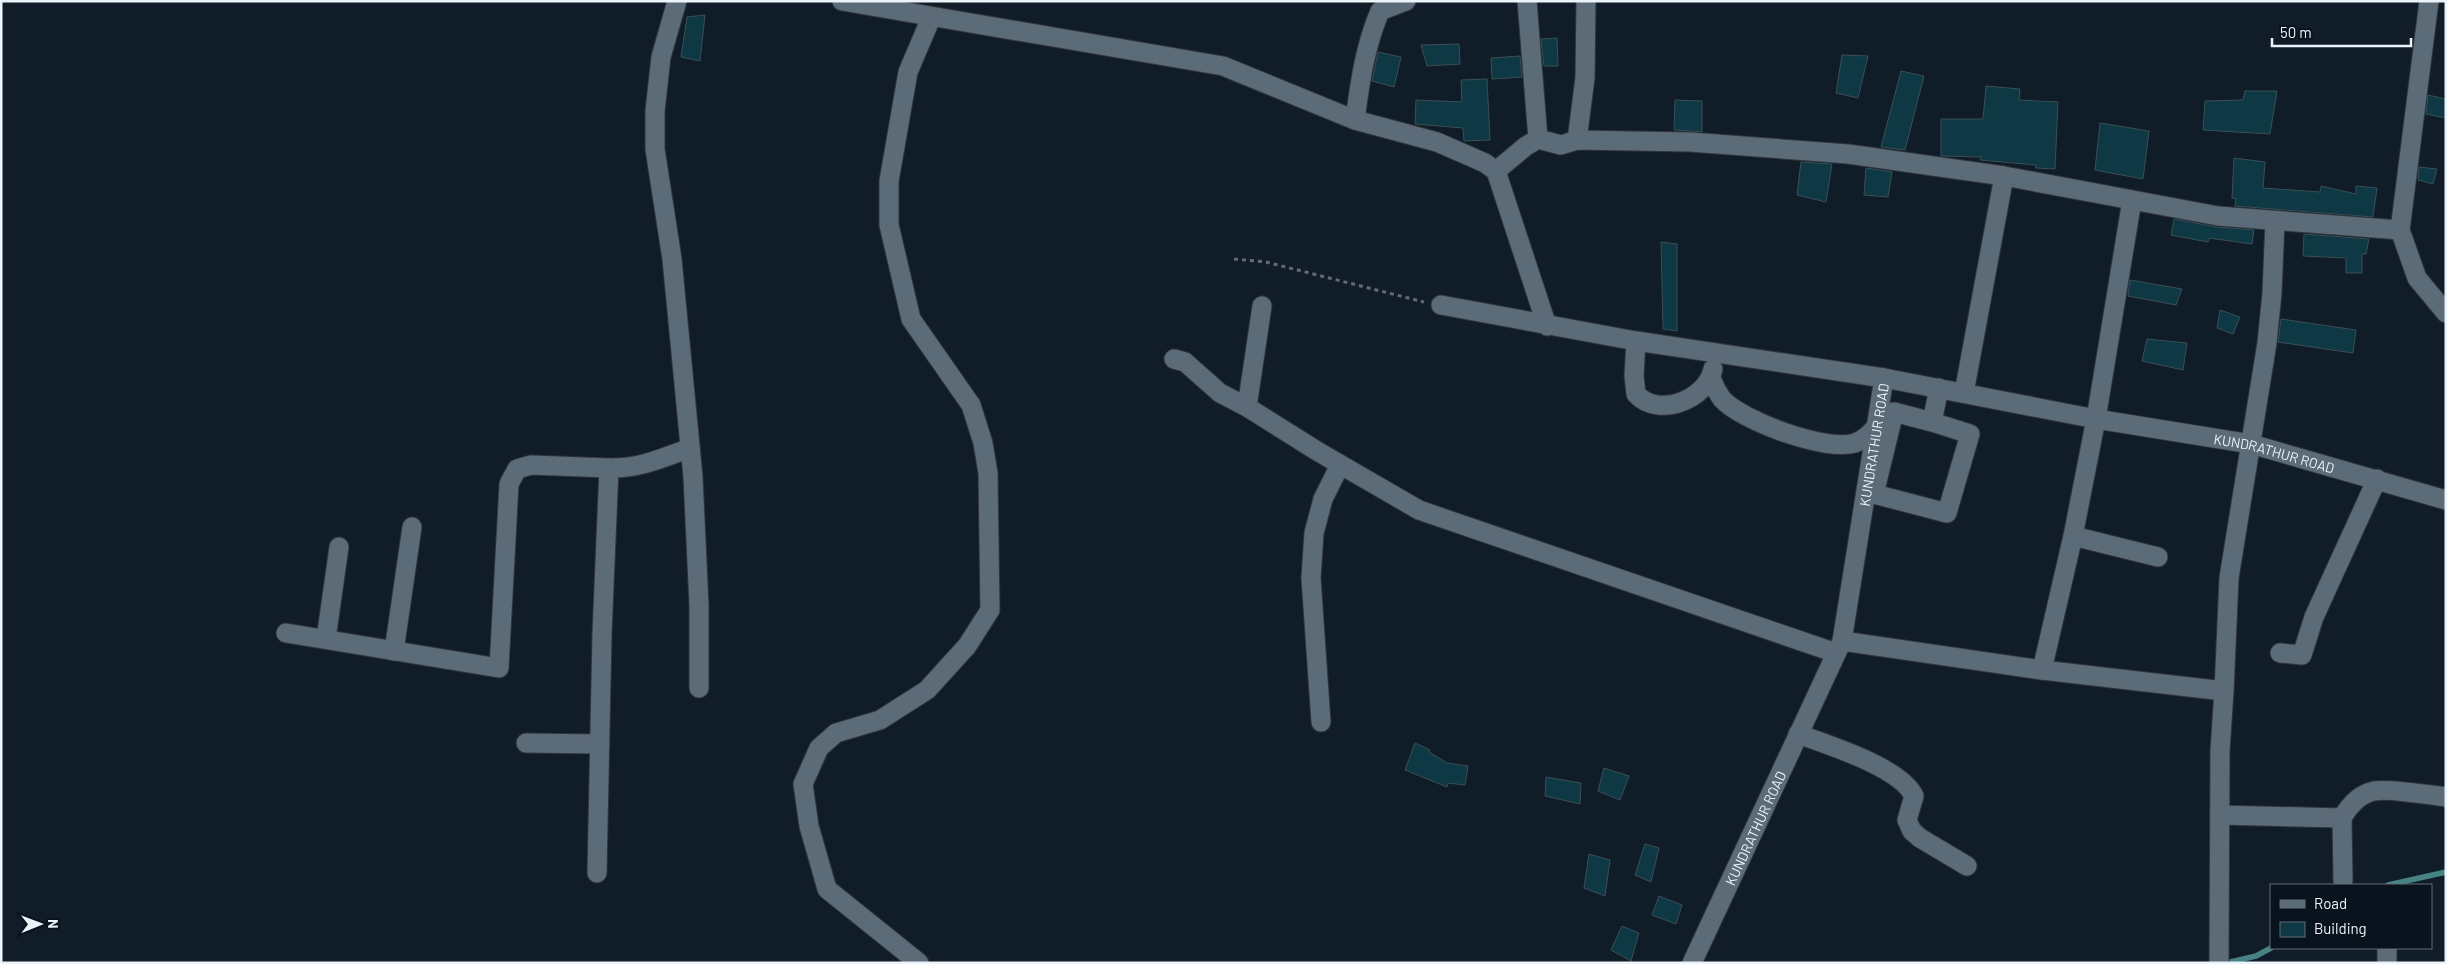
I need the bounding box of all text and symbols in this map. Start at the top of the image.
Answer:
scale bar [2272,15,2411,47]
text: 50 m [2280,23,2312,41]
street label: KUNDRATHUR ROAD [1855,382,1892,507]
street label: KUNDRATHUR ROAD [2212,430,2337,476]
street label: KUNDRATHUR ROAD [1721,768,1789,888]
legend [2270,884,2432,949]
text: Road [2314,894,2347,912]
north arrow [15,899,65,949]
text: N [45,919,62,929]
text: Building [2314,919,2367,937]

